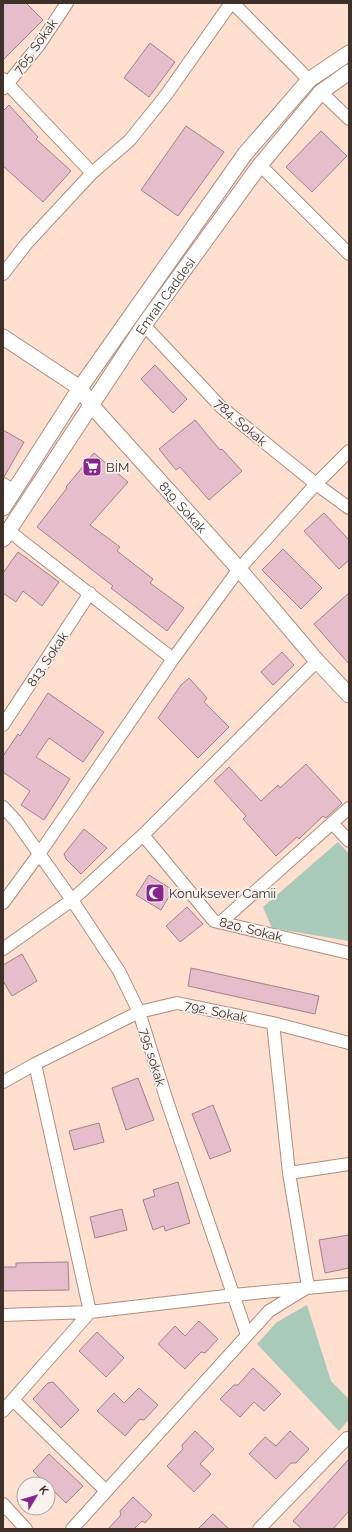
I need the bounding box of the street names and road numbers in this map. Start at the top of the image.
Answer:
street label: 765. Sokak [10,16,60,77]
street label: Emrah Caddesi [133,255,198,338]
street label: 784. Sokak [212,396,270,449]
street label: 819. Sokak [156,479,210,536]
street label: 813. Sokak [24,629,71,689]
street label: 820. Sokak [218,914,284,945]
street label: 792. Sokak [183,998,249,1025]
street label: 795 sokak [137,1026,168,1088]

